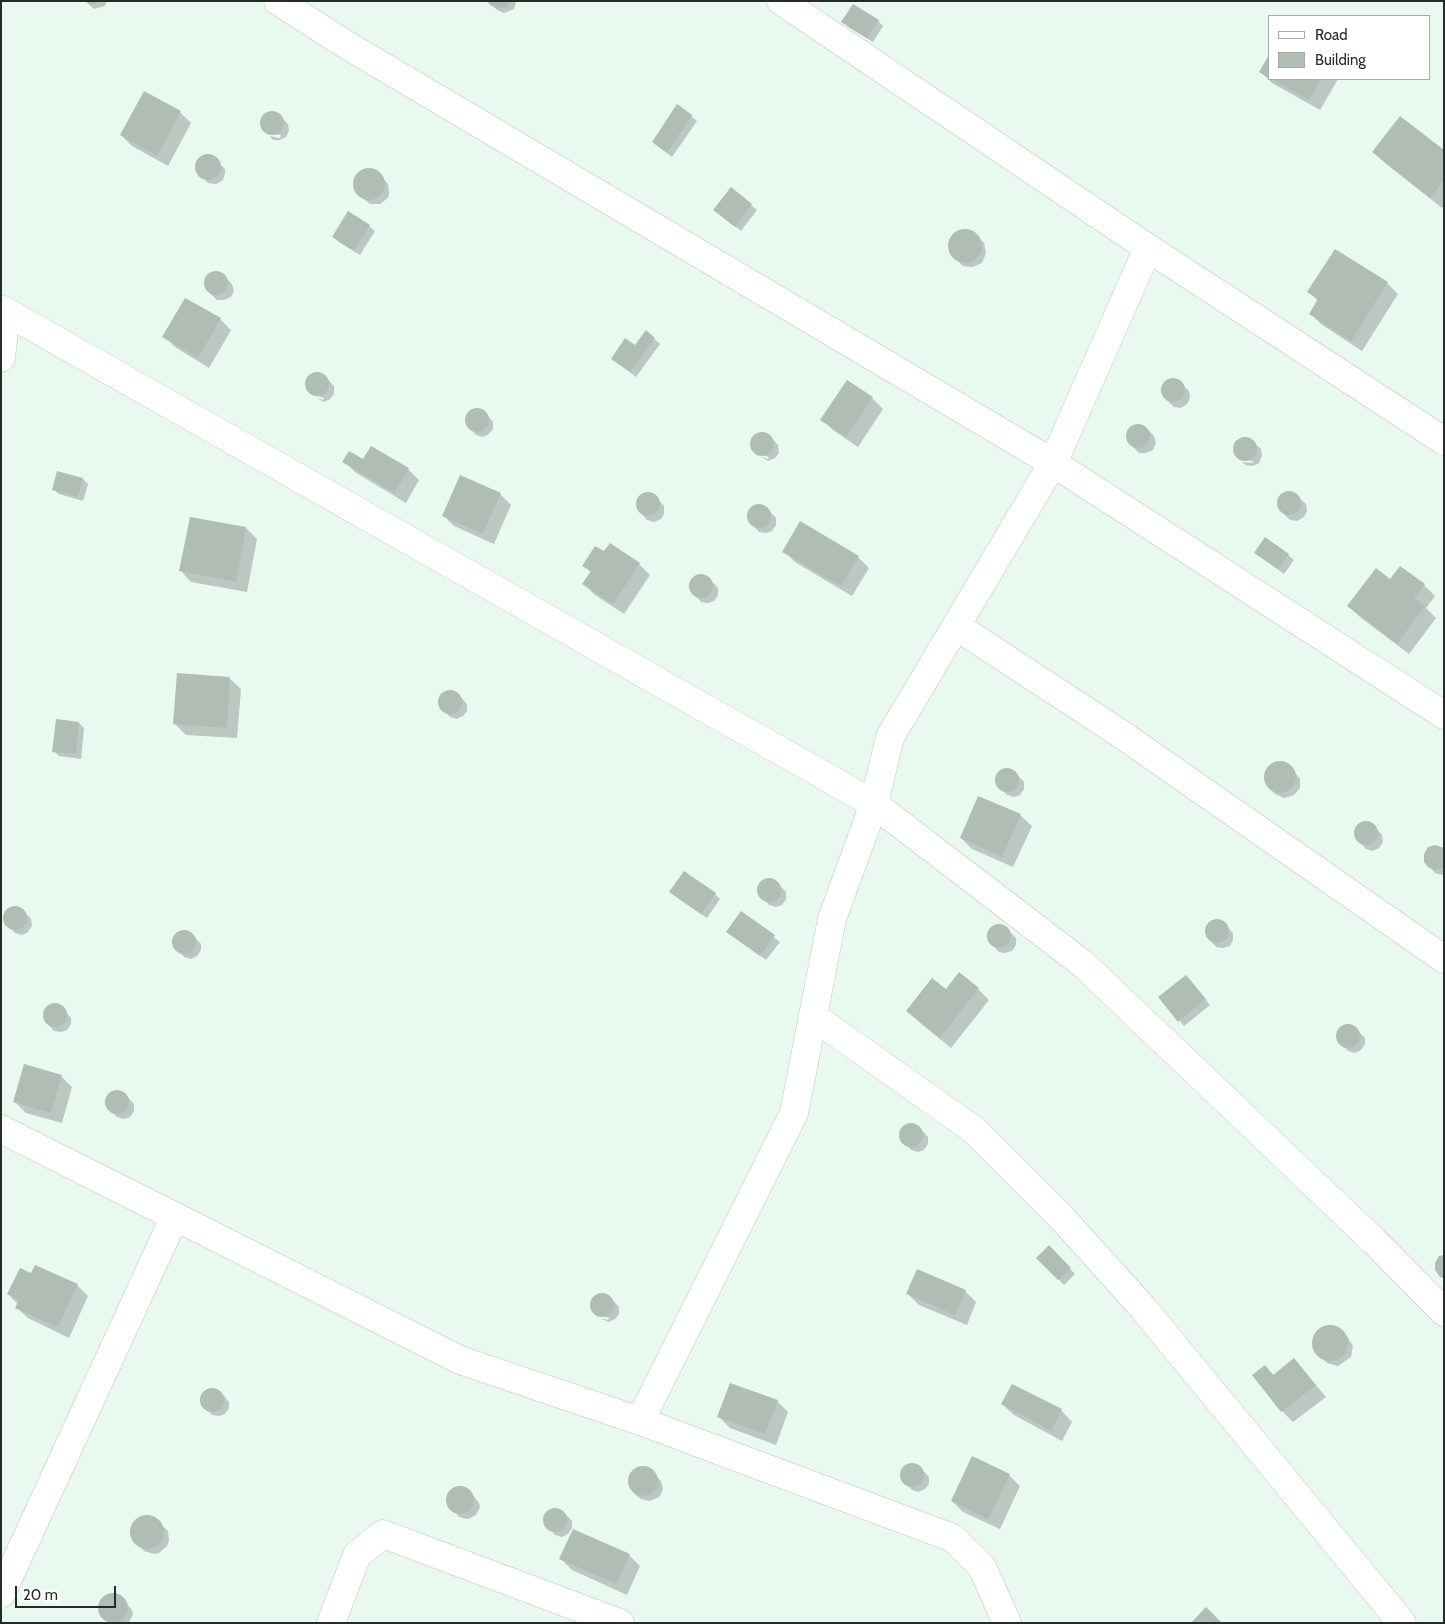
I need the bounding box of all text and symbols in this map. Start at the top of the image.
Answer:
legend [1268,15,1430,80]
text: Road [1315,26,1348,44]
text: Building [1315,51,1366,69]
scale bar [18,1576,119,1608]
text: 20 m [23,1586,58,1604]

